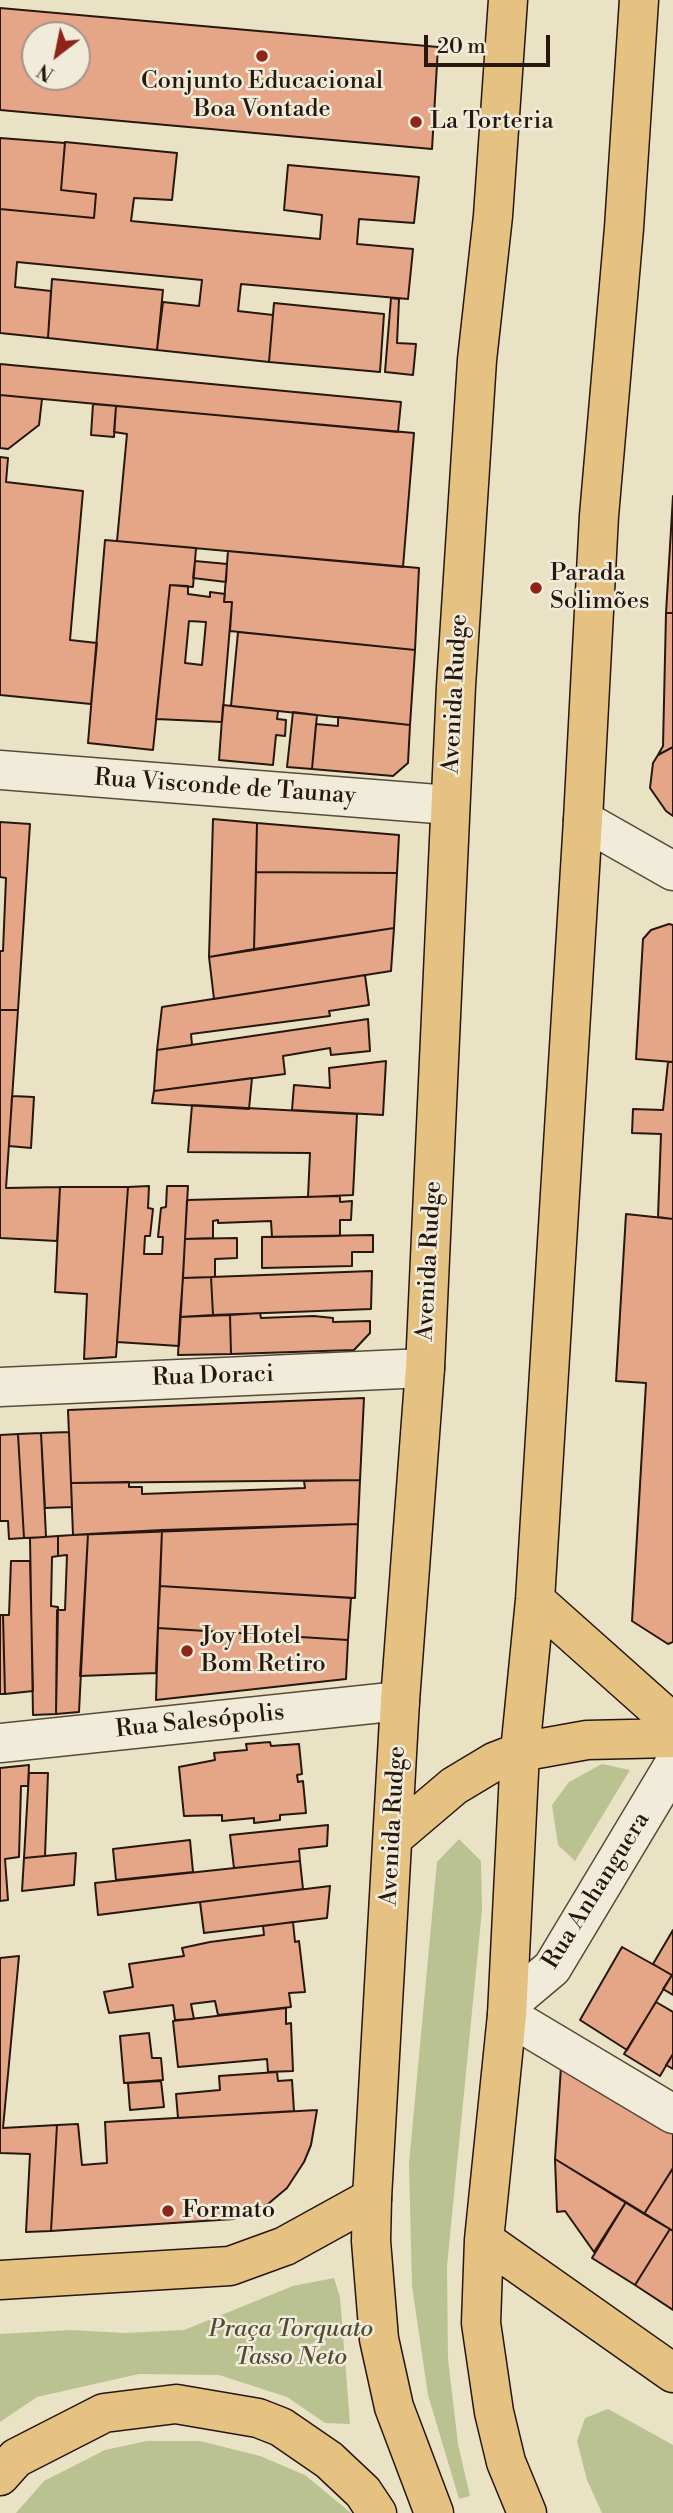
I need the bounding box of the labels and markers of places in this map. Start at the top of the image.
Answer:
marker: Conjunto Educacional Boa Vontade [254,48,270,64]
place label: Conjunto Educacional Boa Vontade [141,68,383,124]
place label: La Torteria [430,108,554,136]
marker: La Torteria [408,114,424,130]
place label: Parada Solimões [550,560,649,616]
marker: Parada Solimões [528,580,544,596]
place label: Joy Hotel Bom Retiro [201,1623,326,1679]
marker: Joy Hotel Bom Retiro [179,1643,195,1659]
place label: Formato [182,2197,275,2225]
marker: Formato [160,2203,176,2219]

